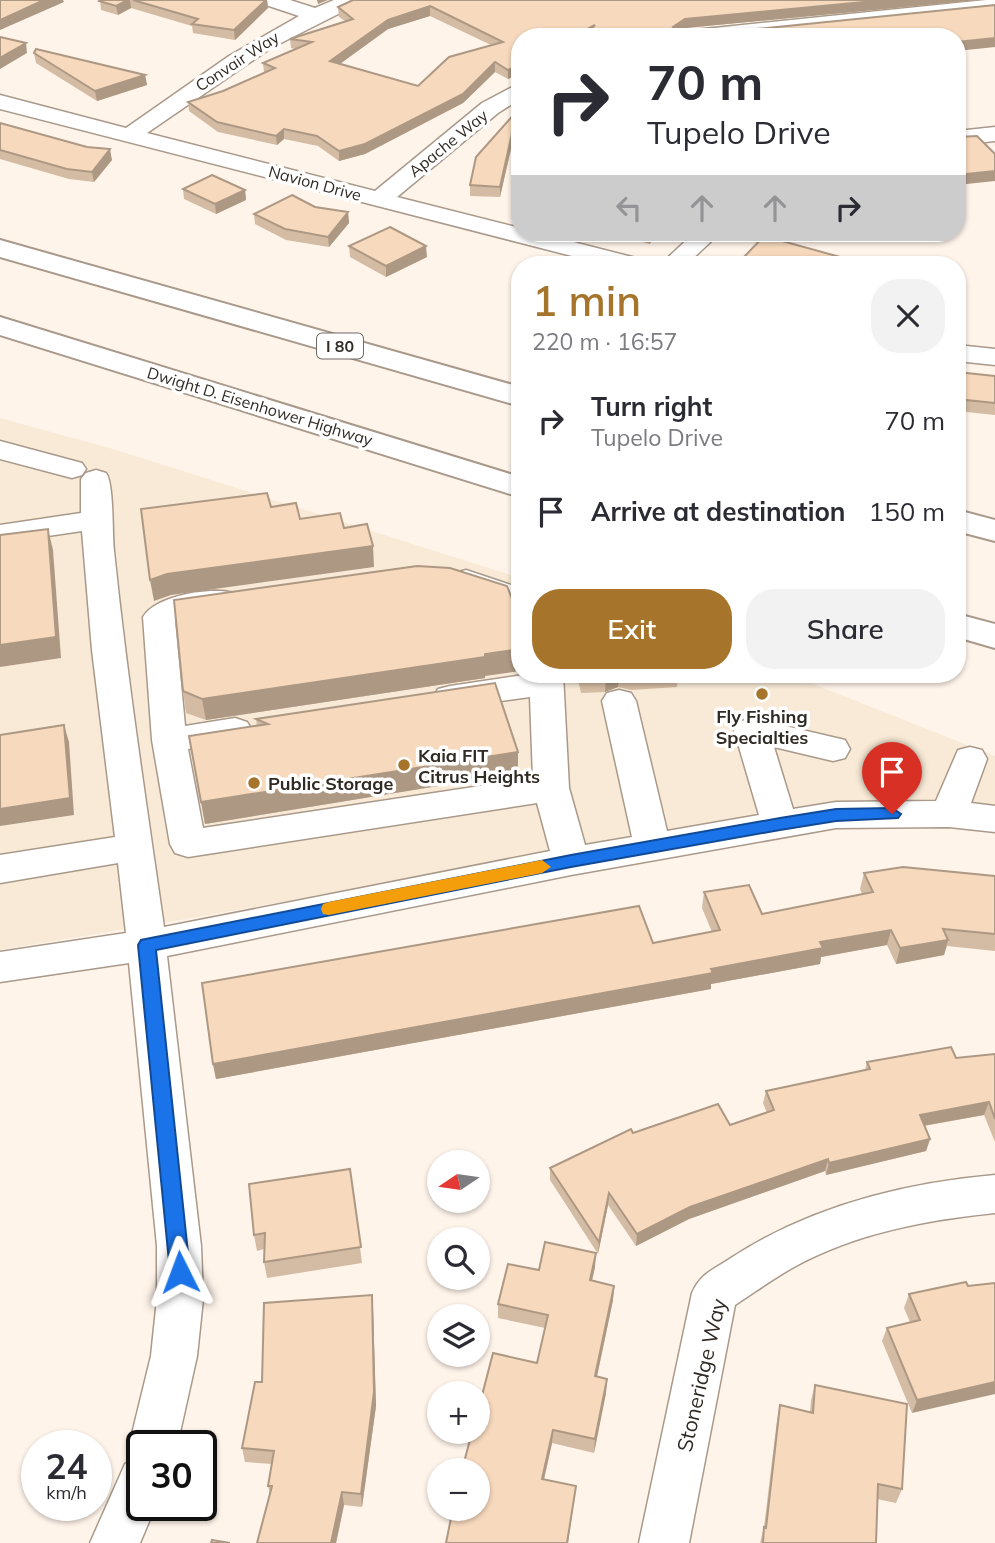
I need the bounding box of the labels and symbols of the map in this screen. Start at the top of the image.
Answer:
street label: Convair Way [192,26,283,95]
street label: Apache Way [404,105,492,181]
street label: Navion Drive [266,161,364,205]
road number: I 80 [317,334,363,358]
street label: Dwight D. Eisenhower Highway [145,362,376,450]
marker: Fly Fishing Specialties [754,686,770,702]
place label: Fly Fishing Specialties [716,705,808,749]
pin [862,742,922,814]
place label: Kaia FIT Citrus Heights [418,744,540,788]
marker: Kaia FIT Citrus Heights [396,757,412,773]
place label: Public Storage [268,772,393,795]
marker: Public Storage [246,775,262,791]
north arrow [427,1150,490,1213]
position arrow [143,1235,217,1309]
street label: Stoneridge Way [671,1296,731,1454]
speed limit sign: 30 [126,1430,217,1521]

